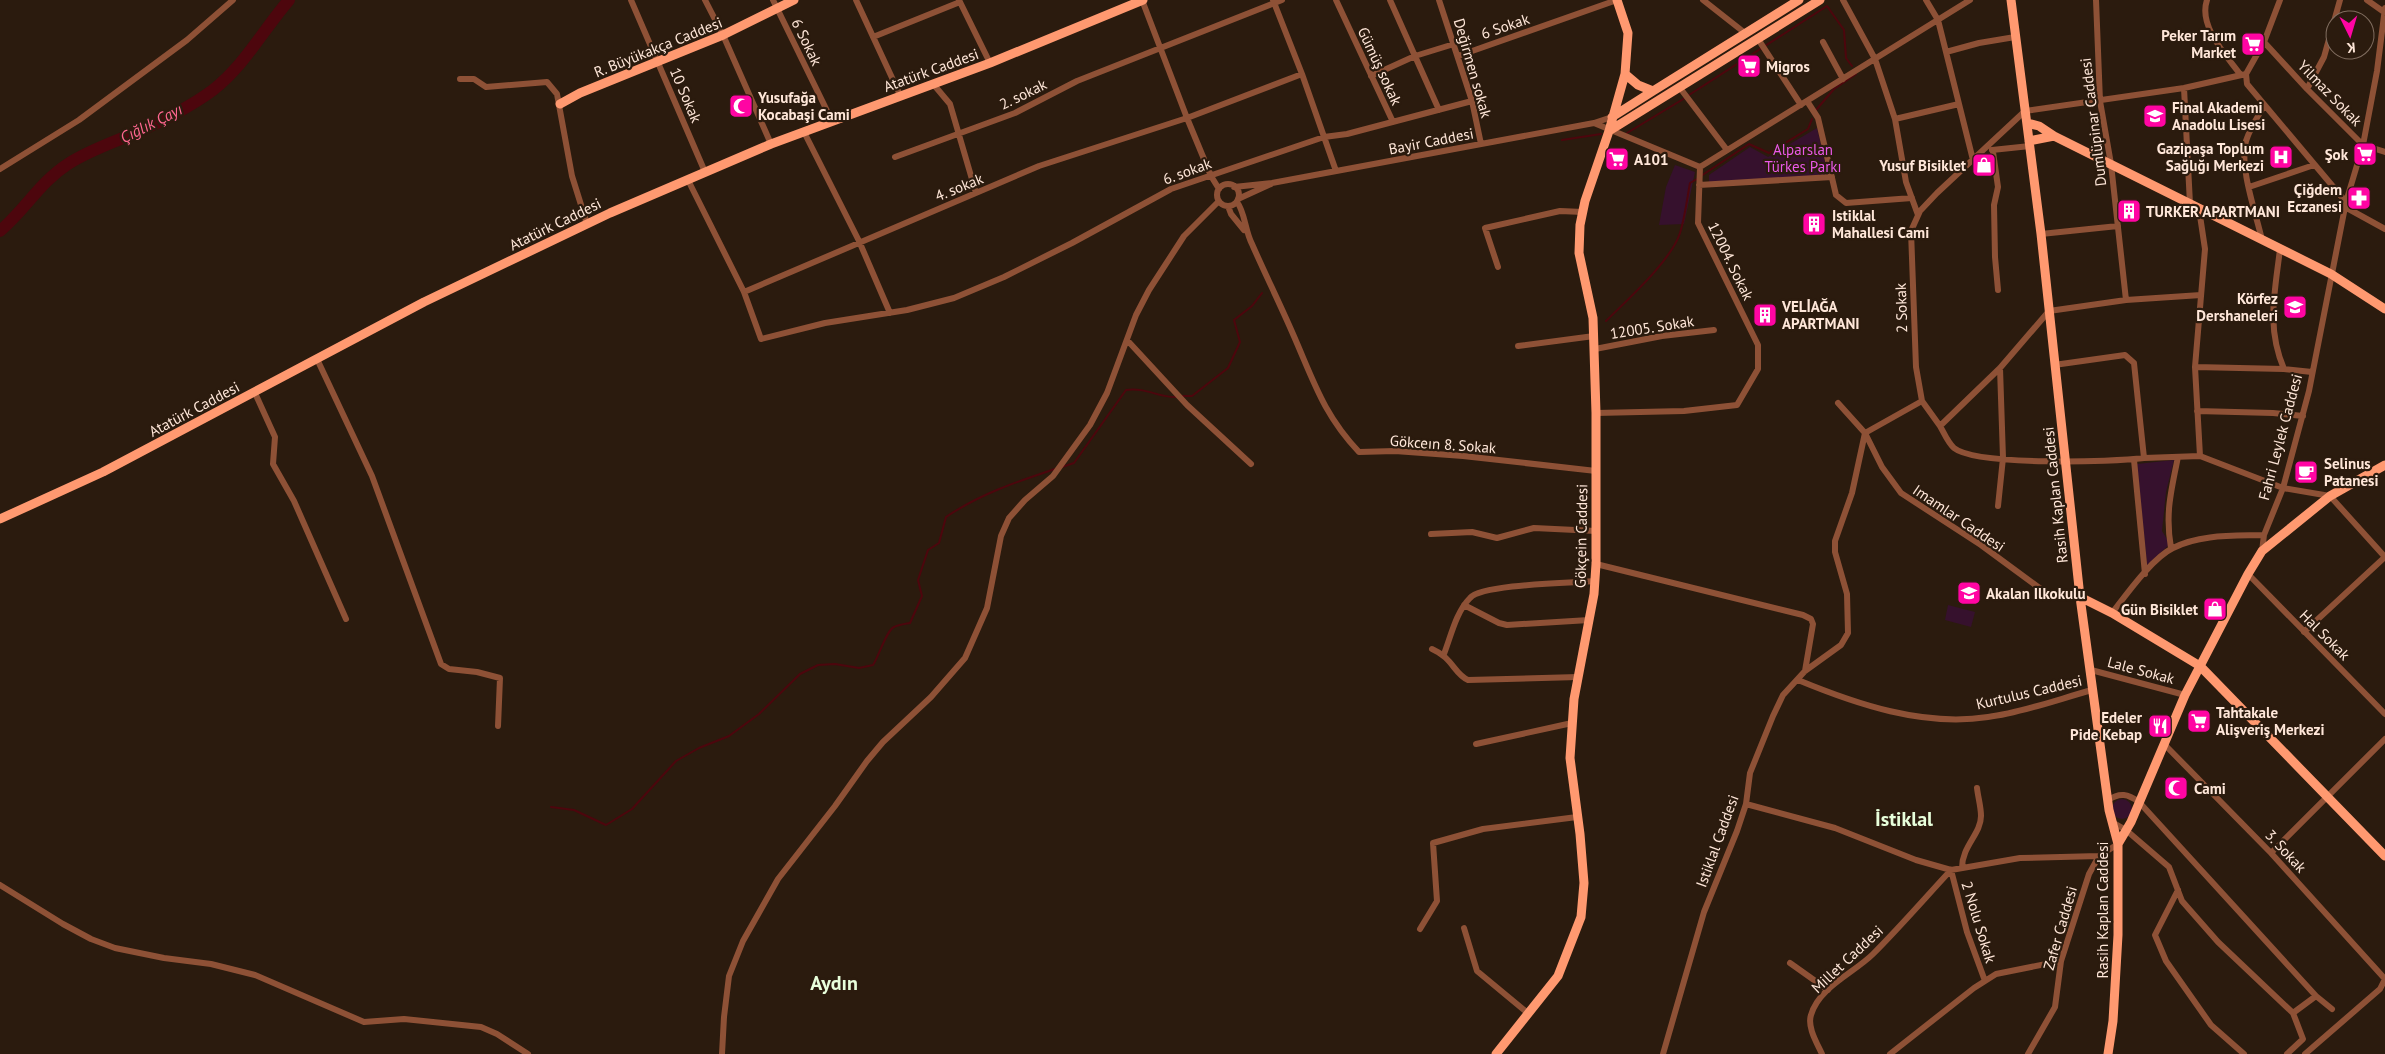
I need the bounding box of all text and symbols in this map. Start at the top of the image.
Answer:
street label: 6 Sokak [1478,9,1532,43]
north arrow [2325,10,2375,60]
street label: R. Büyükakça Caddesi [591,13,725,81]
street label: 6 Sokak [788,15,827,69]
street label: Değirmen sokak [1450,16,1496,121]
street label: Gümüş sokak [1354,24,1407,109]
place label: Peker Tarım Market [2161,26,2237,62]
supermarket icon: Peker Tarım Market [2240,31,2266,57]
text: K [2346,39,2356,57]
street label: Atatürk Caddesi [881,44,981,96]
supermarket icon: Migros [1736,53,1762,79]
street label: Yilmaz Sokak [2294,56,2367,131]
place label: Migros [1766,57,1810,76]
street label: Dumlüpinar Caddesi [2076,57,2110,187]
street label: 10 Sokak [666,65,706,126]
street label: 2. sokak [996,74,1051,114]
place label: Yusufağa Kocabaşi Cami [757,88,850,124]
mosque icon: Yusufağa Kocabaşi Cami [728,93,754,119]
place label: Final Akademi Anadolu Lisesi [2172,98,2265,134]
water label: Çığlık Çayı [116,99,186,147]
school or university icon: Final Akademi Anadolu Lisesi [2142,103,2168,129]
street label: Bayir Caddesi [1387,123,1475,159]
place label: Gazipaşa Toplum Sağlığı Merkezi [2157,139,2264,175]
park label: Alparslan Türkes Parkı [1765,140,1841,176]
supermarket icon: Şok [2352,141,2378,167]
hospital icon: Gazipaşa Toplum Sağlığı Merkezi [2268,144,2294,170]
place label: Şok [2325,145,2349,164]
supermarket icon: A101 [1604,146,1630,172]
place label: A101 [1634,150,1669,169]
shop icon: Yusuf Bisiklet [1971,152,1997,178]
street label: 6. sokak [1160,153,1215,189]
place label: Yusuf Bisiklet [1878,156,1967,175]
street label: 4. sokak [932,168,987,205]
place label: Çiğdem Eczanesi [2287,180,2342,216]
pharmacy icon: Çiğdem Eczanesi [2346,185,2372,211]
street label: Atatürk Caddesi [506,194,604,254]
building icon: TURKER APARTMANI [2116,198,2142,224]
place label: TURKER APARTMANI [2146,202,2280,221]
place label: Istiklal Mahallesi Cami [1832,206,1929,242]
building icon: Istiklal Mahallesi Cami [1801,211,1827,237]
street label: 12004. Sokak [1704,219,1758,304]
street label: 2 Sokak [1891,282,1911,333]
place label: Körfez Dershaneleri [2196,289,2278,325]
school or university icon: Körfez Dershaneleri [2282,294,2308,320]
place label: VELİAĞA APARTMANI [1781,297,1860,333]
building icon: VELİAĞA APARTMANI [1752,302,1778,328]
street label: 12005. Sokak [1609,311,1696,343]
street label: Fahri Leylek Caddesi [2254,372,2306,502]
street label: Atatürk Caddesi [145,377,243,441]
street label: Rasih Kaplan Caddesi [2038,426,2072,564]
street label: Gökceın 8. Sokak [1389,431,1498,457]
place label: Selinus Patanesi [2324,454,2378,490]
cafe icon: Selinus Patanesi [2293,459,2319,485]
street label: Imamlar Caddesi [1909,480,2009,556]
street label: Gökçein Caddesi [1571,484,1591,588]
school or university icon: Akalan Ilkokulu [1956,580,1982,606]
place label: Akalan Ilkokulu [1986,584,2086,603]
shop icon: Gün Bisiklet [2202,596,2228,622]
place label: Gün Bisiklet [2121,600,2199,619]
street label: Hal Sokak [2296,606,2355,665]
street label: Lale Sokak [2105,652,2177,688]
street label: Kurtulus Caddesi [1974,671,2084,713]
place label: Tahtakale Alişveriş Merkezi [2216,703,2324,739]
place label: Edeler Pide Kebap [2070,708,2143,744]
supermarket icon: Tahtakale Alişveriş Merkezi [2186,708,2212,734]
restaurant icon: Edeler Pide Kebap [2147,713,2173,739]
mosque icon: Cami [2163,775,2189,801]
place label: Cami [2194,779,2226,798]
street label: Istiklal Caddesi [1691,792,1743,890]
district label: İstiklal [1875,806,1933,832]
street label: 3. Sokak [2261,825,2311,877]
street label: Rasih Kaplan Caddesi [2093,842,2112,978]
street label: 2 Nolu Sokak [1958,879,2001,966]
street label: Zafer Caddesi [2039,884,2081,972]
street label: Millet Caddesi [1807,921,1887,997]
district label: Aydın [810,970,858,996]

